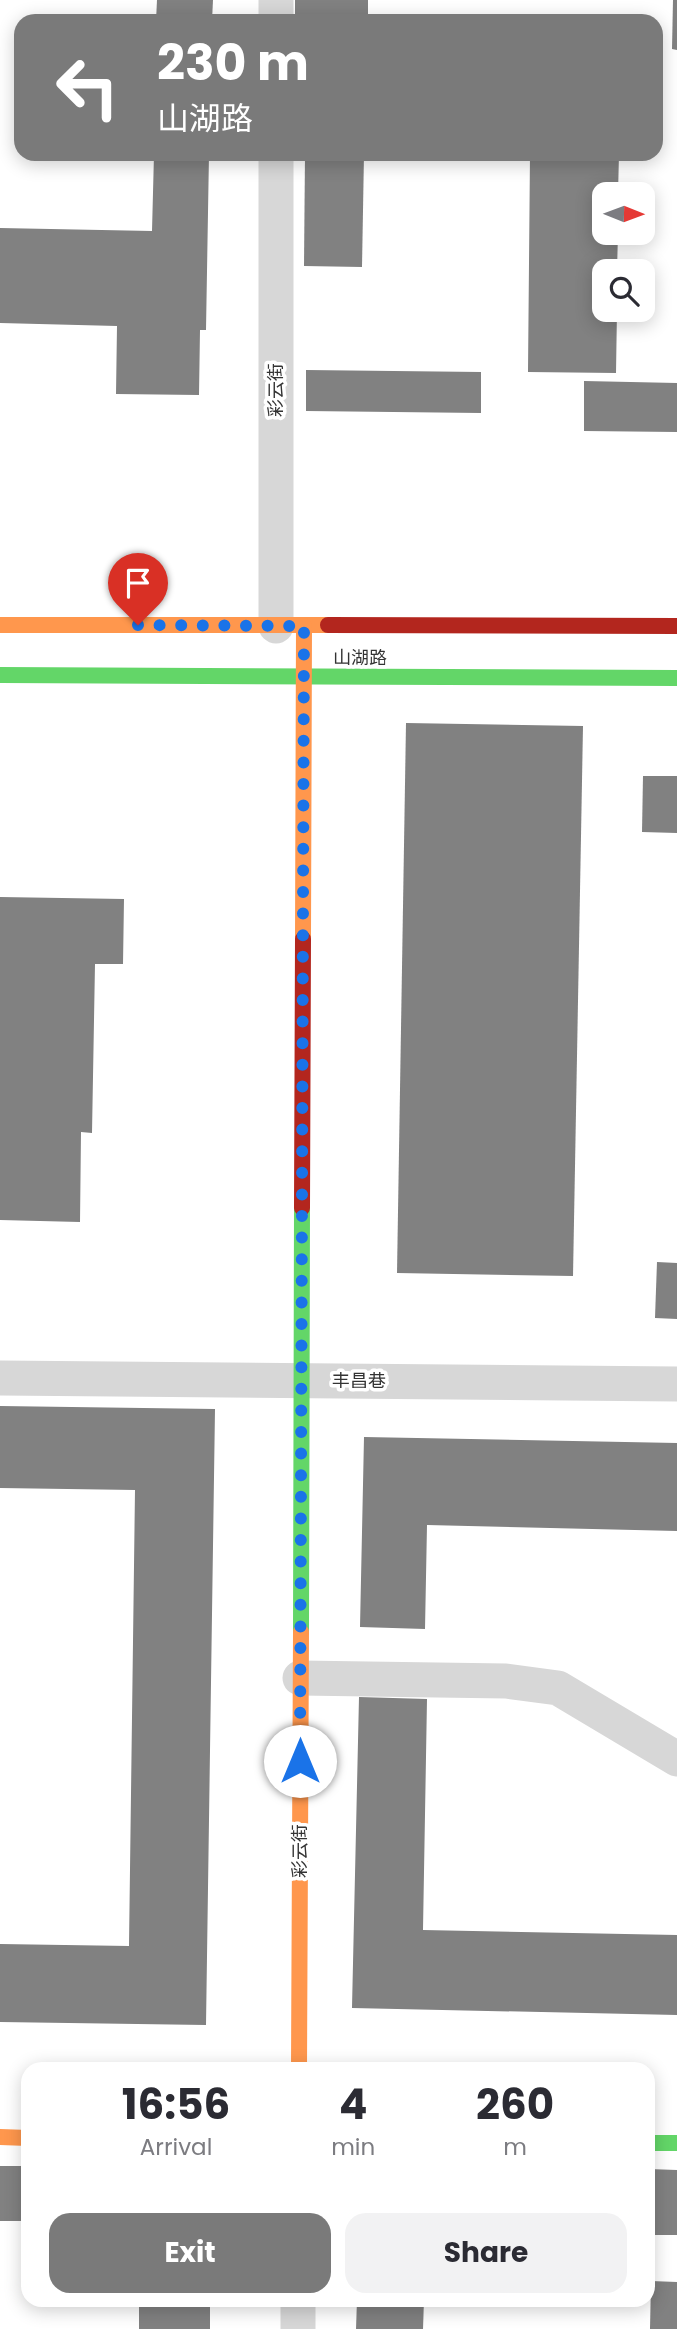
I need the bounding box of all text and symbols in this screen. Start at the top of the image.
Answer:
text: 230 m [157,29,309,97]
icon: left [42,42,133,133]
text: 山湖路 [157,96,253,141]
north arrow [592,182,654,245]
map controls [592,182,655,322]
button: search [592,259,655,322]
street label: 彩云街 [263,363,288,417]
pin [108,553,168,625]
icon: arrive [119,564,157,602]
street label: 山湖路 [333,645,387,670]
street label: 丰昌巷 [332,1368,386,1393]
position arrow [263,1724,337,1798]
street label: 彩云街 [287,1824,312,1878]
text: 16:56 [122,2075,230,2134]
text: 4 [339,2075,367,2134]
text: 260 [476,2075,554,2134]
text: Arrival [140,2131,212,2163]
text: min [331,2131,375,2163]
text: m [503,2131,527,2163]
button: Exit [49,2213,331,2293]
button: Share [345,2213,627,2293]

